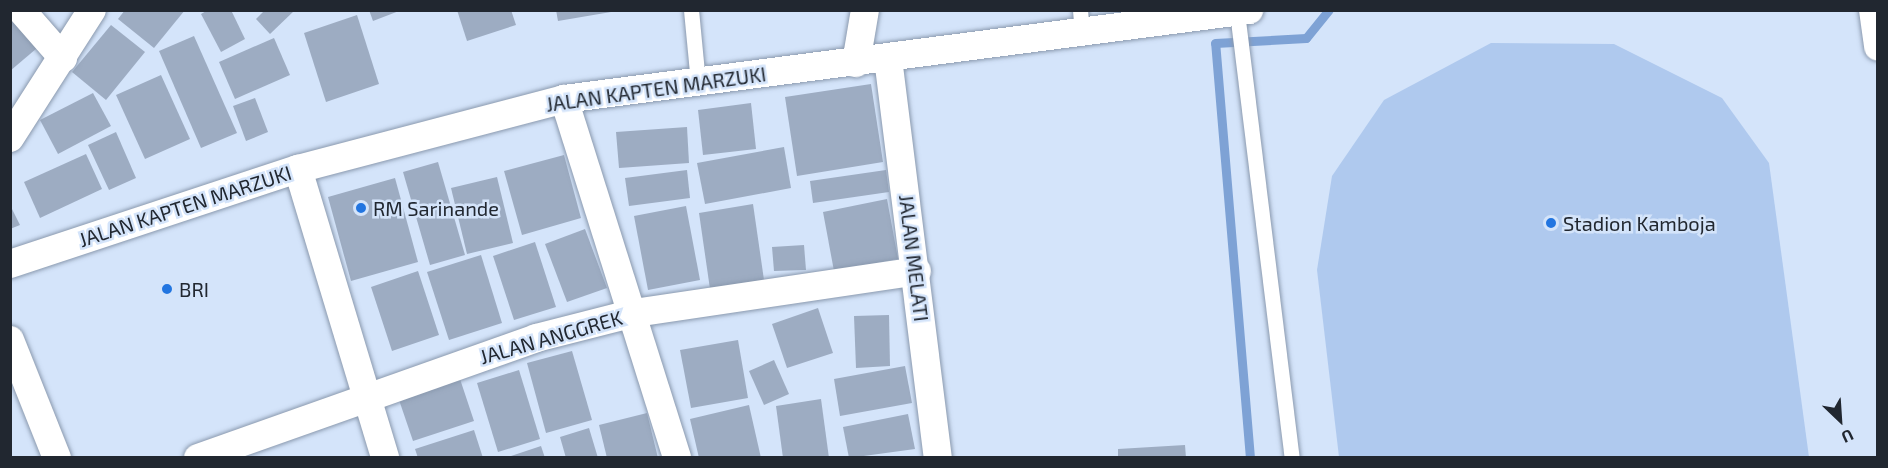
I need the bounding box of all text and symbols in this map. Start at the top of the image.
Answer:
street label: JALAN KAPTEN MARZUKI [544,62,768,116]
street label: JALAN KAPTEN MARZUKI [76,160,294,252]
street label: JALAN MELATI [894,193,934,323]
place label: RM Sarinande [373,196,499,220]
marker: RM Sarinande [354,201,368,215]
place label: Stadion Kamboja [1563,211,1716,235]
marker: Stadion Kamboja [1544,216,1558,230]
place label: BRI [179,277,209,301]
marker: BRI [160,282,174,296]
street label: JALAN ANGGREK [477,305,625,369]
north arrow [1810,390,1870,450]
text: U [1839,426,1857,448]

